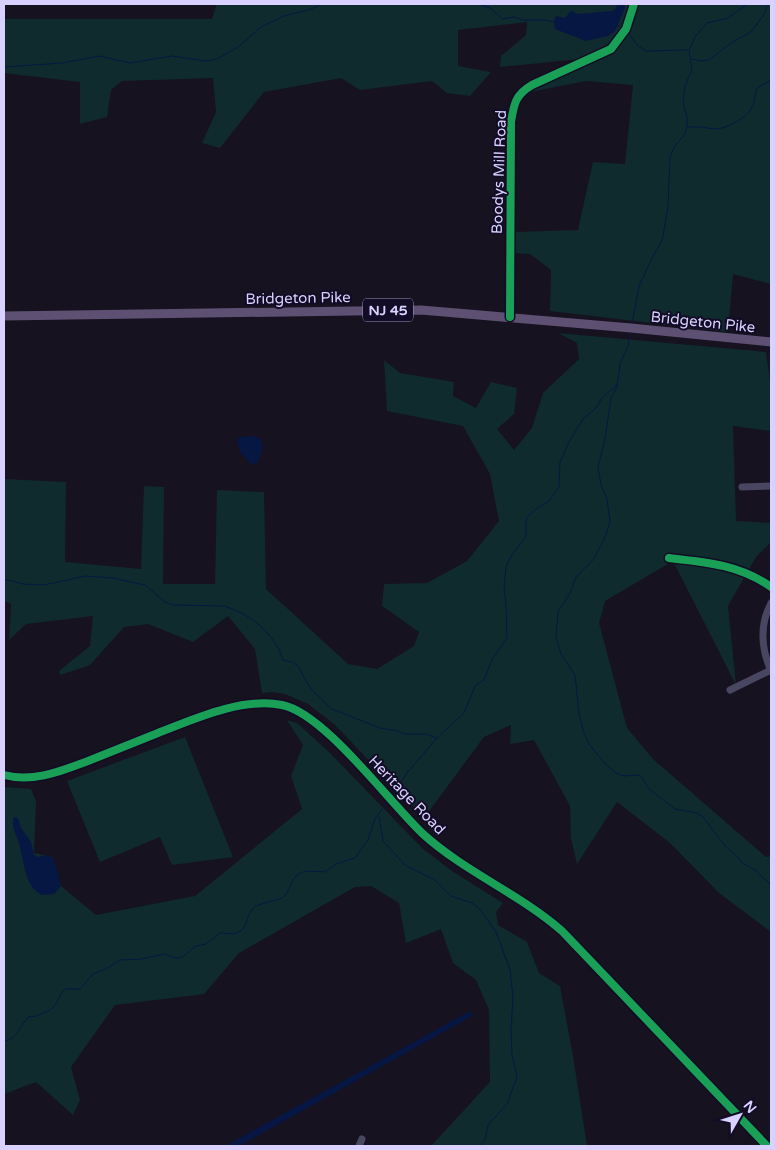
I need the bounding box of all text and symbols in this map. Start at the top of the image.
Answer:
street label: Boodys Mill Road [488,110,510,234]
street label: Bridgeton Pike [245,288,351,308]
road number: NJ 45 [363,298,413,322]
street label: Bridgeton Pike [650,308,756,336]
street label: Heritage Road [365,752,449,838]
north arrow [715,1090,765,1140]
text: N [740,1097,760,1117]

